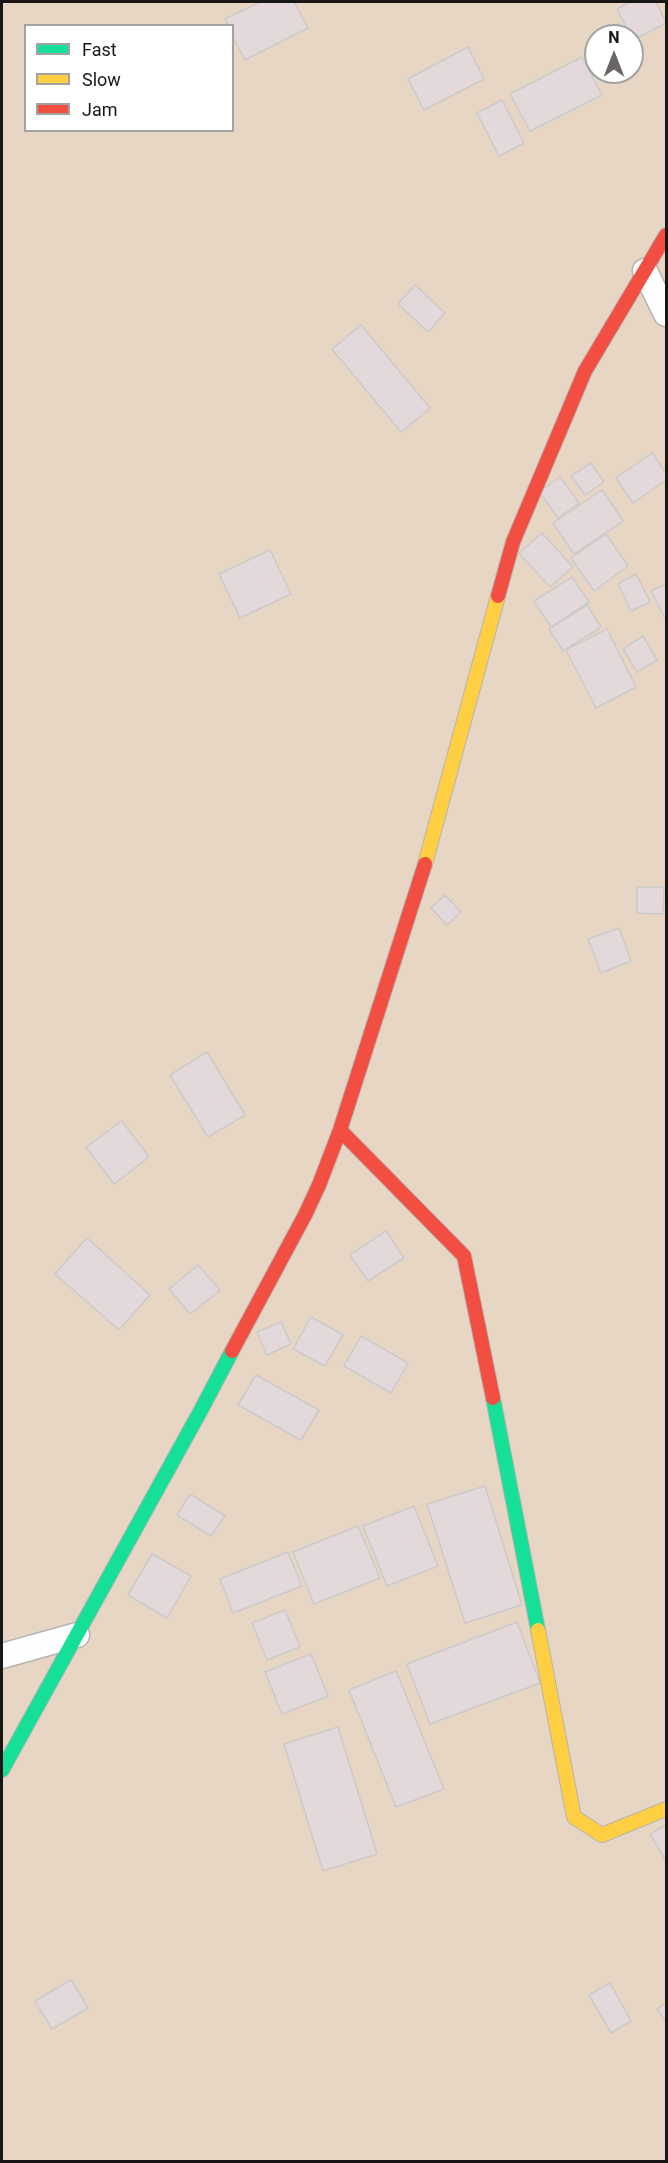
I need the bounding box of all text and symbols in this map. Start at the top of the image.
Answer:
legend [24,24,234,132]
north arrow [584,24,644,84]
text: N [608,28,620,47]
text: Fast [82,39,117,60]
text: Slow [82,69,121,90]
text: Jam [82,99,118,120]

